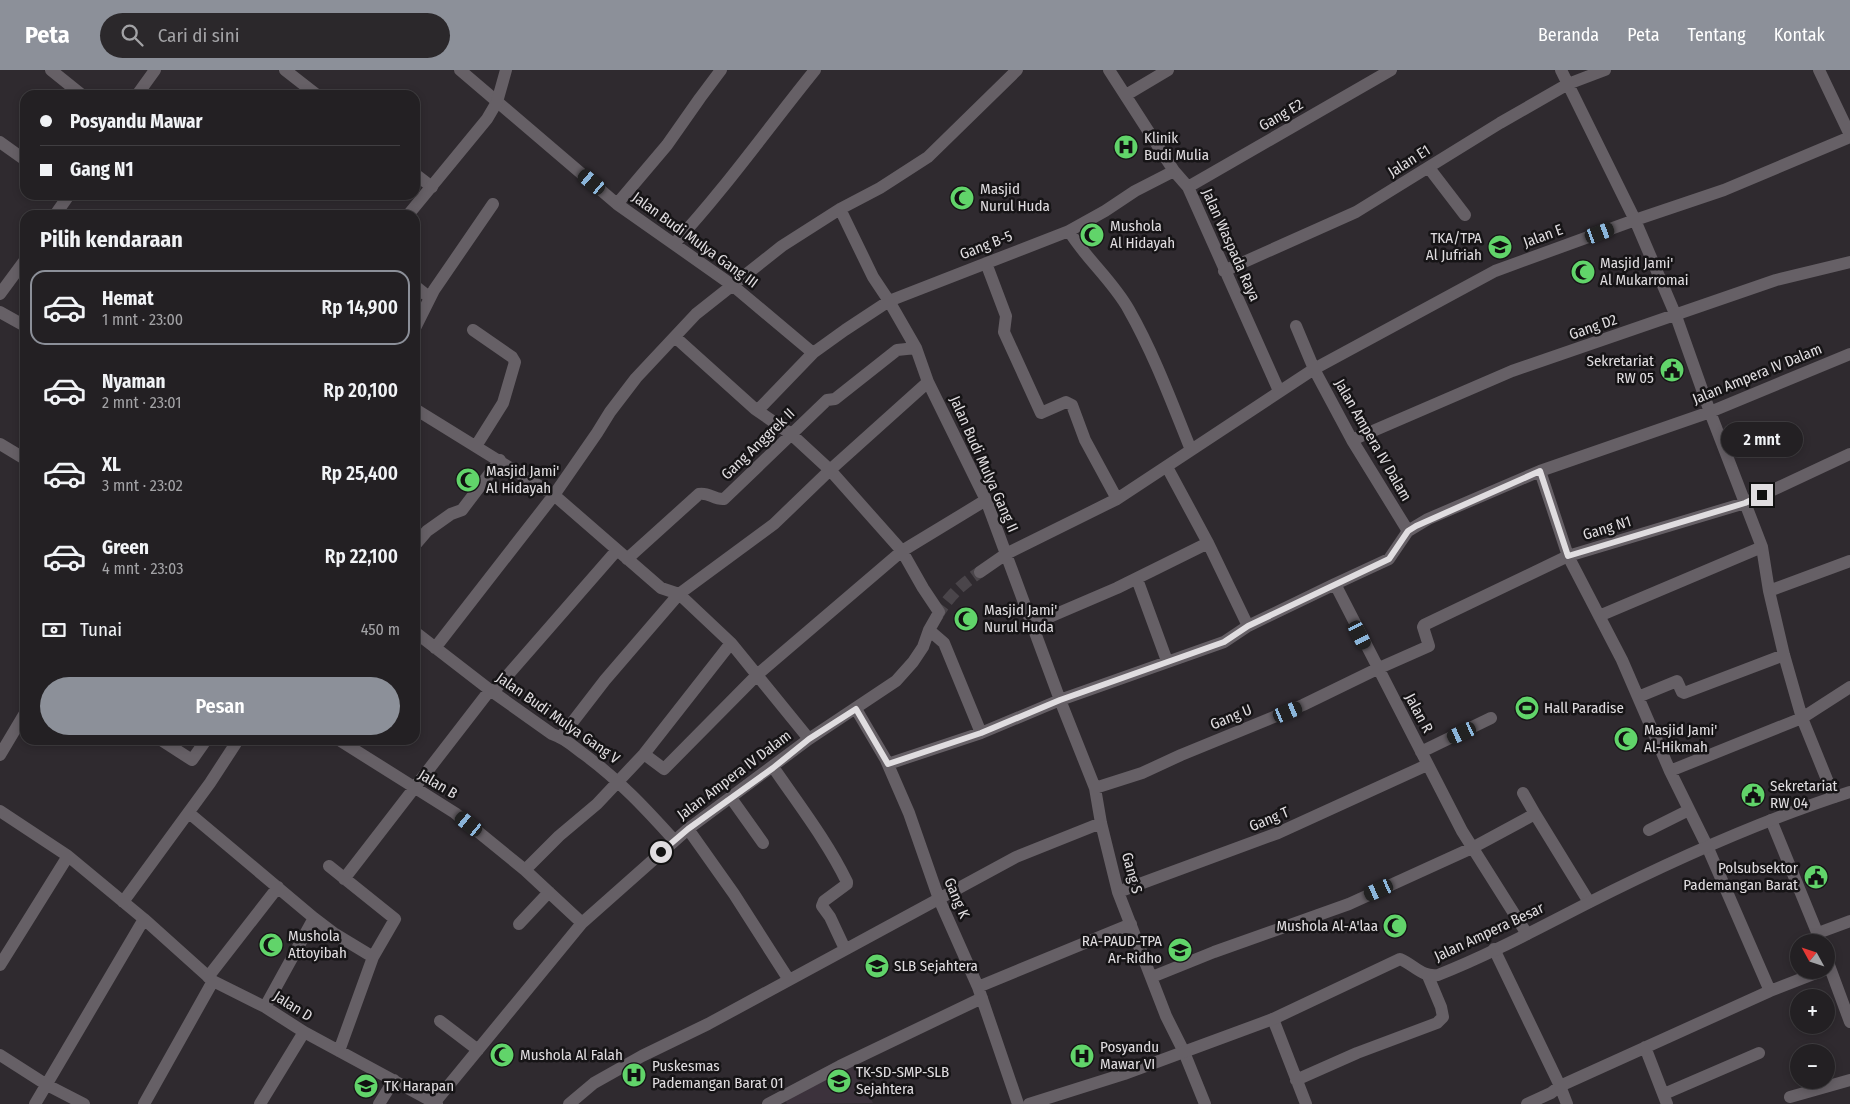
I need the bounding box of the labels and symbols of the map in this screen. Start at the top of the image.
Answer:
street label: Gang E2 [1256,95,1307,135]
place label: Klinik Budi Mulia [1144,129,1209,164]
hospital icon: Klinik Budi Mulia [1113,134,1139,160]
street label: Jalan E1 [1385,141,1433,181]
car [575,167,608,197]
place label: Masjid Nurul Huda [980,180,1050,215]
mosque icon: Masjid Nurul Huda [949,185,975,211]
street label: Jalan Waspada Raya [1198,186,1264,304]
street label: Jalan Budi Mulya Gang III [629,188,761,292]
place label: Mushola Al Hidayah [1110,217,1175,252]
street label: Jalan E [1521,221,1565,251]
car [1583,221,1616,245]
mosque icon: Mushola Al Hidayah [1079,222,1105,248]
street label: Gang B-5 [957,227,1015,263]
place label: TKA/TPA Al Jufriah [1426,229,1482,264]
school or university icon: TKA/TPA Al Jufriah [1487,234,1513,260]
place label: Masjid Jami' Al Mukarromai [1600,254,1689,289]
mosque icon: Masjid Jami' Al Mukarromai [1570,259,1596,285]
street label: Gang D2 [1567,310,1620,344]
street label: Jalan Ampera IV Dalam [1690,340,1824,408]
place label: Sekretariat RW 05 [1587,352,1654,387]
public building icon: Sekretariat RW 05 [1659,357,1685,383]
street label: Jalan Ampera IV Dalam [1331,376,1415,504]
street label: Jalan Budi Mulya Gang II [946,393,1022,535]
street label: Gang Anggrek II [718,405,798,483]
callout: 2 mnt [1721,422,1803,458]
place label: Masjid Jami' Al Hidayah [486,462,559,497]
mosque icon: Masjid Jami' Al Hidayah [455,467,481,493]
route end [1751,484,1773,506]
street label: Gang N1 [1581,512,1633,544]
place label: Masjid Jami' Nurul Huda [984,601,1057,636]
mosque icon: Masjid Jami' Nurul Huda [953,606,979,632]
car [1346,618,1373,652]
street label: Jalan Budi Mulya Gang V [493,668,624,768]
street label: Jalan R [1401,690,1437,736]
sports icon: Hall Paradise [1514,695,1540,721]
car [1271,699,1304,725]
place label: Hall Paradise [1544,699,1624,717]
street label: Gang U [1208,701,1254,733]
car [1445,720,1478,746]
place label: Masjid Jami' Al-Hikmah [1644,721,1717,756]
street label: Jalan Ampera IV Dalam [673,726,795,824]
mosque icon: Masjid Jami' Al-Hikmah [1613,726,1639,752]
street label: Jalan B [415,765,461,803]
place label: Sekretariat RW 04 [1770,777,1838,812]
public building icon: Sekretariat RW 04 [1740,782,1766,808]
street label: Gang T [1246,803,1292,835]
car [452,809,485,839]
route start [650,841,672,863]
street label: Gang S [1118,850,1146,896]
place label: Polsubsektor Pademangan Barat [1683,859,1799,894]
public building icon: Polsubsektor Pademangan Barat [1803,864,1829,890]
street label: Gang K [940,875,974,921]
car [1362,877,1395,903]
street label: Jalan Ampera Besar [1431,898,1547,965]
mosque icon: Mushola Al-A'laa [1382,913,1408,939]
place label: Mushola Al-A'laa [1276,917,1378,935]
place label: Mushola Attoyibah [288,927,347,962]
mosque icon: Mushola Attoyibah [258,932,284,958]
place label: RA-PAUD-TPA Ar-Ridho [1082,932,1162,967]
north arrow [1790,934,1835,979]
school or university icon: RA-PAUD-TPA Ar-Ridho [1167,937,1193,963]
school or university icon: SLB Sejahtera [864,953,890,979]
place label: SLB Sejahtera [894,957,978,975]
street label: Jalan D [270,987,316,1025]
place label: Posyandu Mawar VI [1100,1038,1159,1073]
mosque icon: Mushola Al Falah [489,1042,515,1068]
hospital icon: Posyandu Mawar VI [1069,1043,1095,1069]
place label: Mushola Al Falah [520,1046,623,1064]
place label: Puskesmas Pademangan Barat 01 [652,1057,784,1092]
hospital icon: Puskesmas Pademangan Barat 01 [621,1062,647,1088]
place label: TK-SD-SMP-SLB Sejahtera [856,1063,949,1098]
school or university icon: TK-SD-SMP-SLB Sejahtera [826,1068,852,1094]
school or university icon: TK Harapan [353,1073,379,1099]
place label: TK Harapan [384,1077,454,1095]

